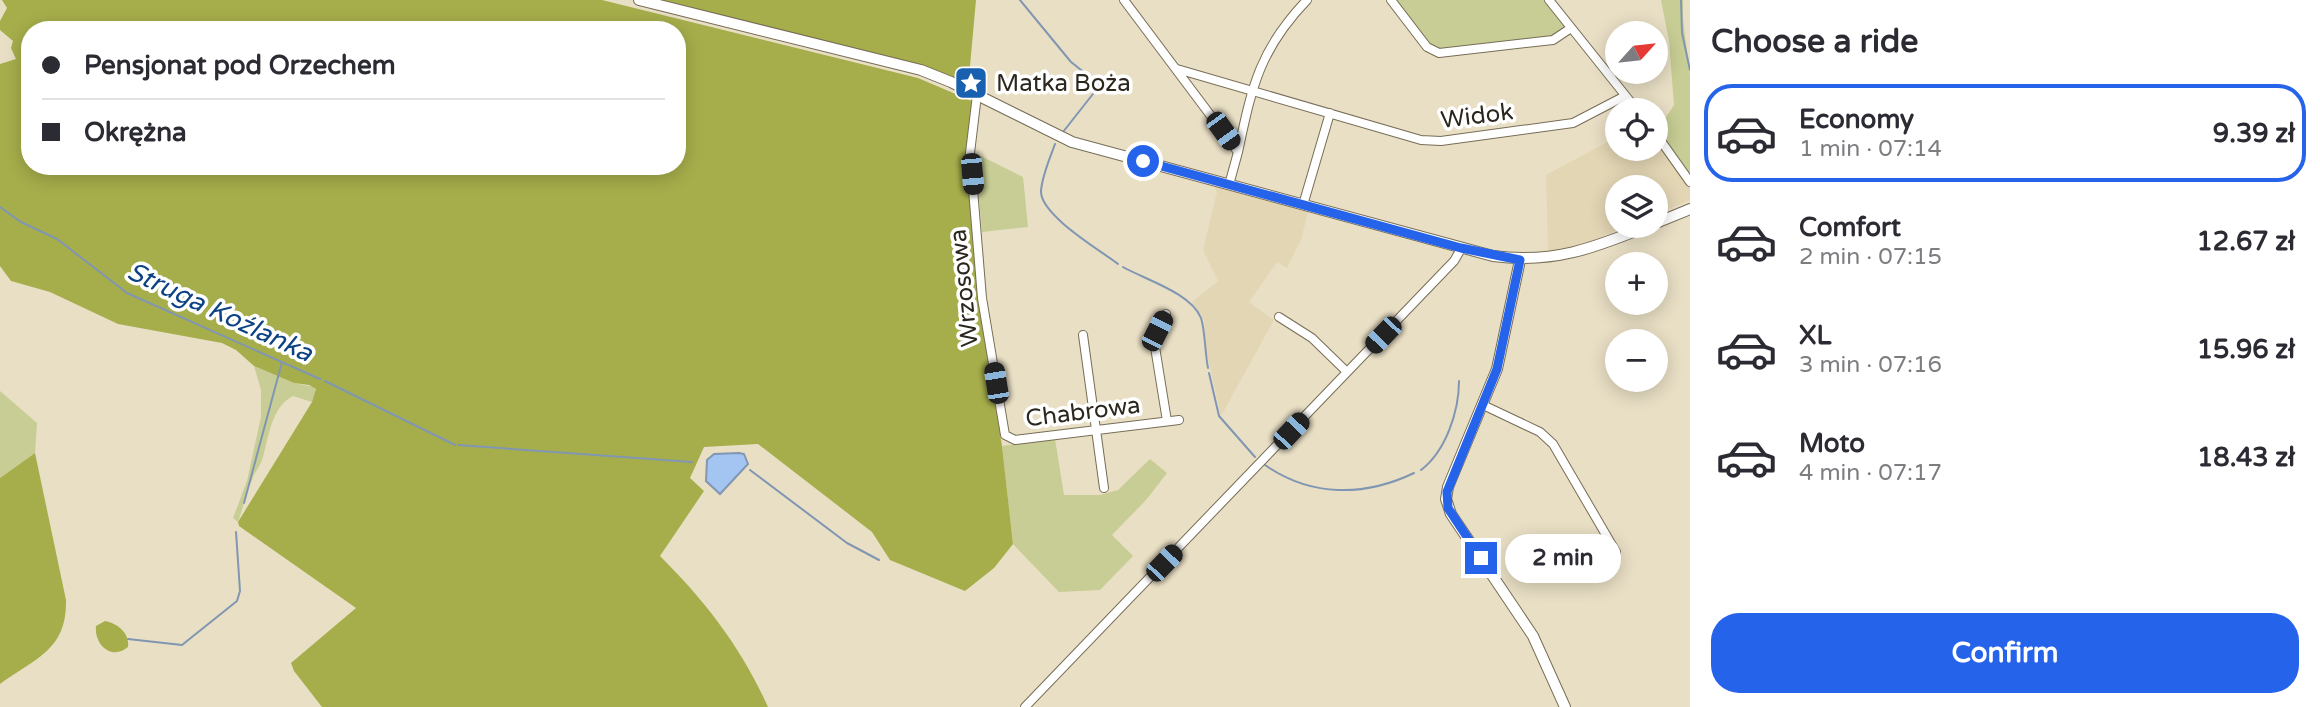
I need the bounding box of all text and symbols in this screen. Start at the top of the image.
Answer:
north arrow [1605,21,1668,84]
map controls [1605,21,1668,392]
text: Choose a ride [1711,23,1918,61]
text: Pensjonat pod Orzechem [84,50,396,81]
place icon: Matka Boża [952,64,990,102]
place label: Matka Boża [996,69,1131,98]
street label: Widok [1439,97,1515,135]
button: locate [1605,98,1668,161]
icon: car [1715,102,1778,165]
text: Economy [1799,104,1914,135]
car [1203,108,1244,154]
text: Okrężna [84,117,187,148]
text: 9.39 zł [2213,118,2295,149]
text: 1 min · 07:14 [1799,135,1942,163]
route start [1127,145,1159,177]
car [960,152,985,196]
button: layers [1605,175,1668,238]
icon: car [1715,210,1778,273]
text: Comfort [1799,212,1901,243]
text: 12.67 zł [2196,226,2295,257]
street label: Wrzosowa [943,228,985,348]
text: 2 min · 07:15 [1799,243,1942,271]
button: + [1605,252,1668,315]
water label: Struga Koźlanka [123,256,319,369]
car [1139,308,1176,354]
car [1361,313,1406,357]
icon: car [1715,318,1778,381]
text: XL [1799,320,1831,351]
button: − [1605,329,1668,392]
text: 15.96 zł [2197,334,2295,365]
text: 3 min · 07:16 [1799,351,1942,379]
car [983,361,1010,405]
street label: Chabrowa [1024,391,1142,433]
car [1269,408,1314,454]
icon: car [1715,426,1778,489]
text: Moto [1799,428,1865,459]
text: 18.43 zł [2197,442,2295,473]
text: 4 min · 07:17 [1799,459,1942,487]
callout: 2 min [1506,534,1621,582]
car [1142,541,1187,585]
route end [1465,542,1497,574]
text: 2 min [1532,544,1594,572]
button: Confirm [1711,613,2299,693]

